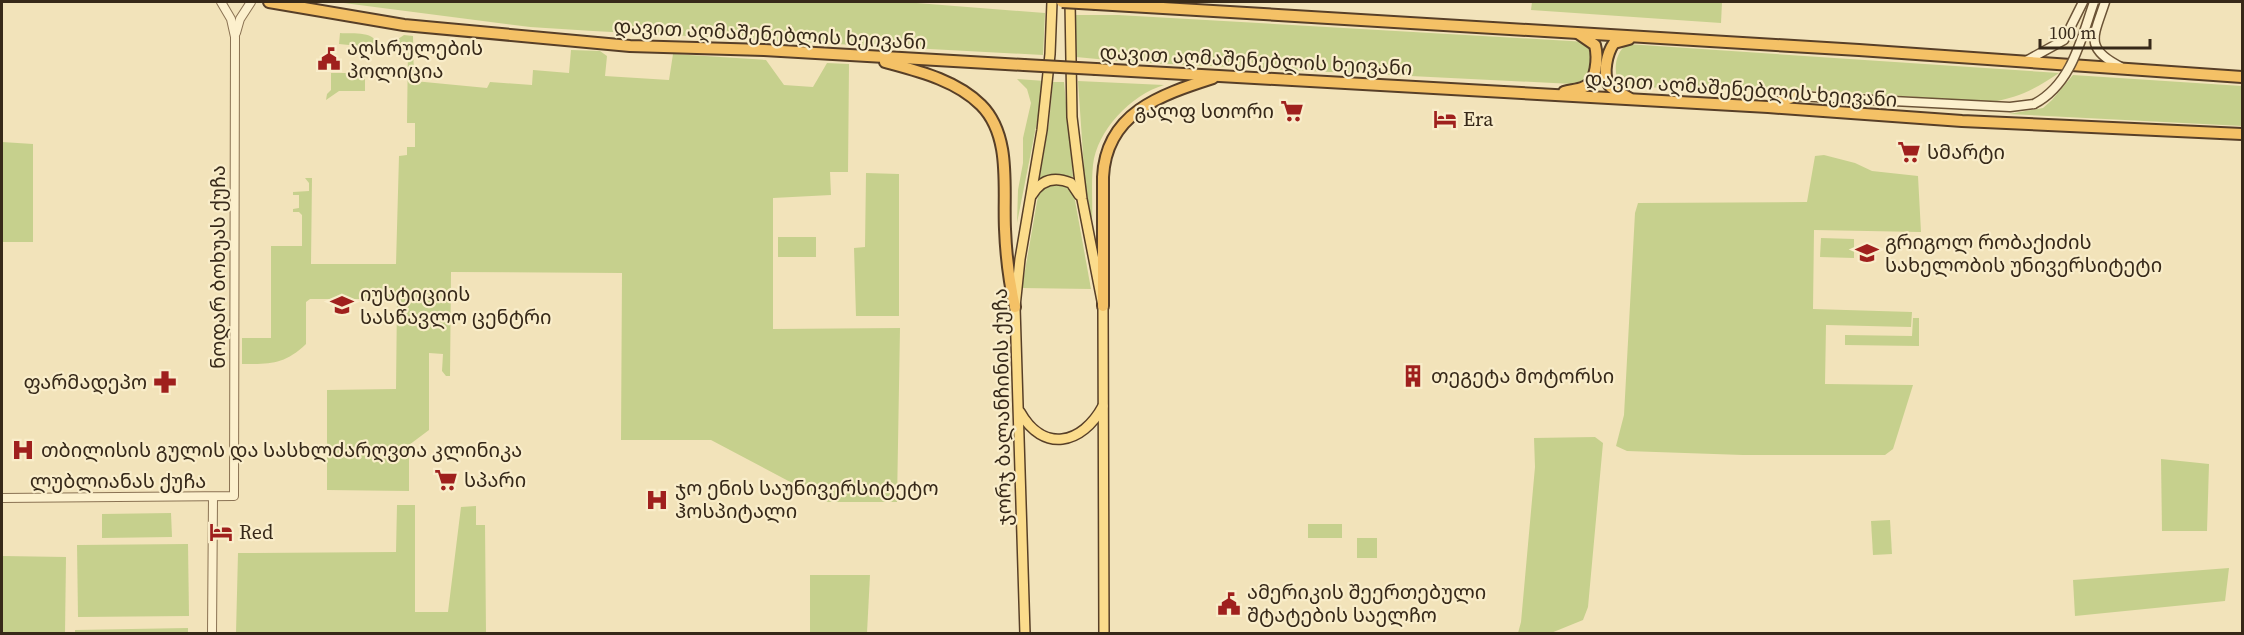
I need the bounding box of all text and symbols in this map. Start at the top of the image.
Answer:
street label: დავით აღმაშენებლის ხეივანი [613,12,927,56]
scale bar [2040,12,2150,50]
text: 100 m [2049,20,2096,45]
place label: აღსრულების პოლიცია [347,34,483,85]
street label: დავით აღმაშენებლის ხეივანი [1099,38,1413,82]
public building icon: აღსრულების პოლიცია [316,46,342,72]
street label: დავით აღმაშენებლის ხეივანი [1584,64,1898,114]
place label: გალფ სთორი [1135,97,1274,125]
supermarket icon: გალფ სთორი [1279,98,1305,124]
place label: Era [1463,105,1494,133]
hotel icon: Era [1432,106,1458,132]
place label: სმარტი [1927,138,2005,166]
supermarket icon: სმარტი [1896,139,1922,165]
street label: ნოდარ ბოხუას ქუჩა [204,165,232,369]
place label: გრიგოლ რობაქიძის სახელობის უნივერსიტეტი [1885,228,2162,279]
school or university icon: გრიგოლ რობაქიძის სახელობის უნივერსიტეტი [1854,240,1880,266]
place label: იუსტიციის სასწავლო ცენტრი [360,280,552,331]
street label: ჯორჯ ბალანჩინის ქუჩა [986,288,1018,526]
school or university icon: იუსტიციის სასწავლო ცენტრი [329,292,355,318]
place label: თეგეტა მოტორსი [1431,362,1614,390]
building icon: თეგეტა მოტორსი [1400,363,1426,389]
place label: ფარმადეპო [24,368,147,396]
pharmacy icon: ფარმადეპო [152,369,178,395]
place label: თბილისის გულის და სასხლძარღვთა კლინიკა [41,436,522,464]
hospital icon: თბილისის გულის და სასხლძარღვთა კლინიკა [10,437,36,463]
place label: სპარი [464,466,526,494]
street label: ლუბლიანას ქუჩა [30,467,206,495]
supermarket icon: სპარი [433,467,459,493]
place label: ჯო ენის საუნივერსიტეტო ჰოსპიტალი [675,474,938,525]
hospital icon: ჯო ენის საუნივერსიტეტო ჰოსპიტალი [644,487,670,513]
place label: Red [239,518,274,546]
hotel icon: Red [208,519,234,545]
place label: ამერიკის შეერთებული შტატების საელჩო [1247,578,1486,629]
public building icon: ამერიკის შეერთებული შტატების საელჩო [1216,591,1242,617]

